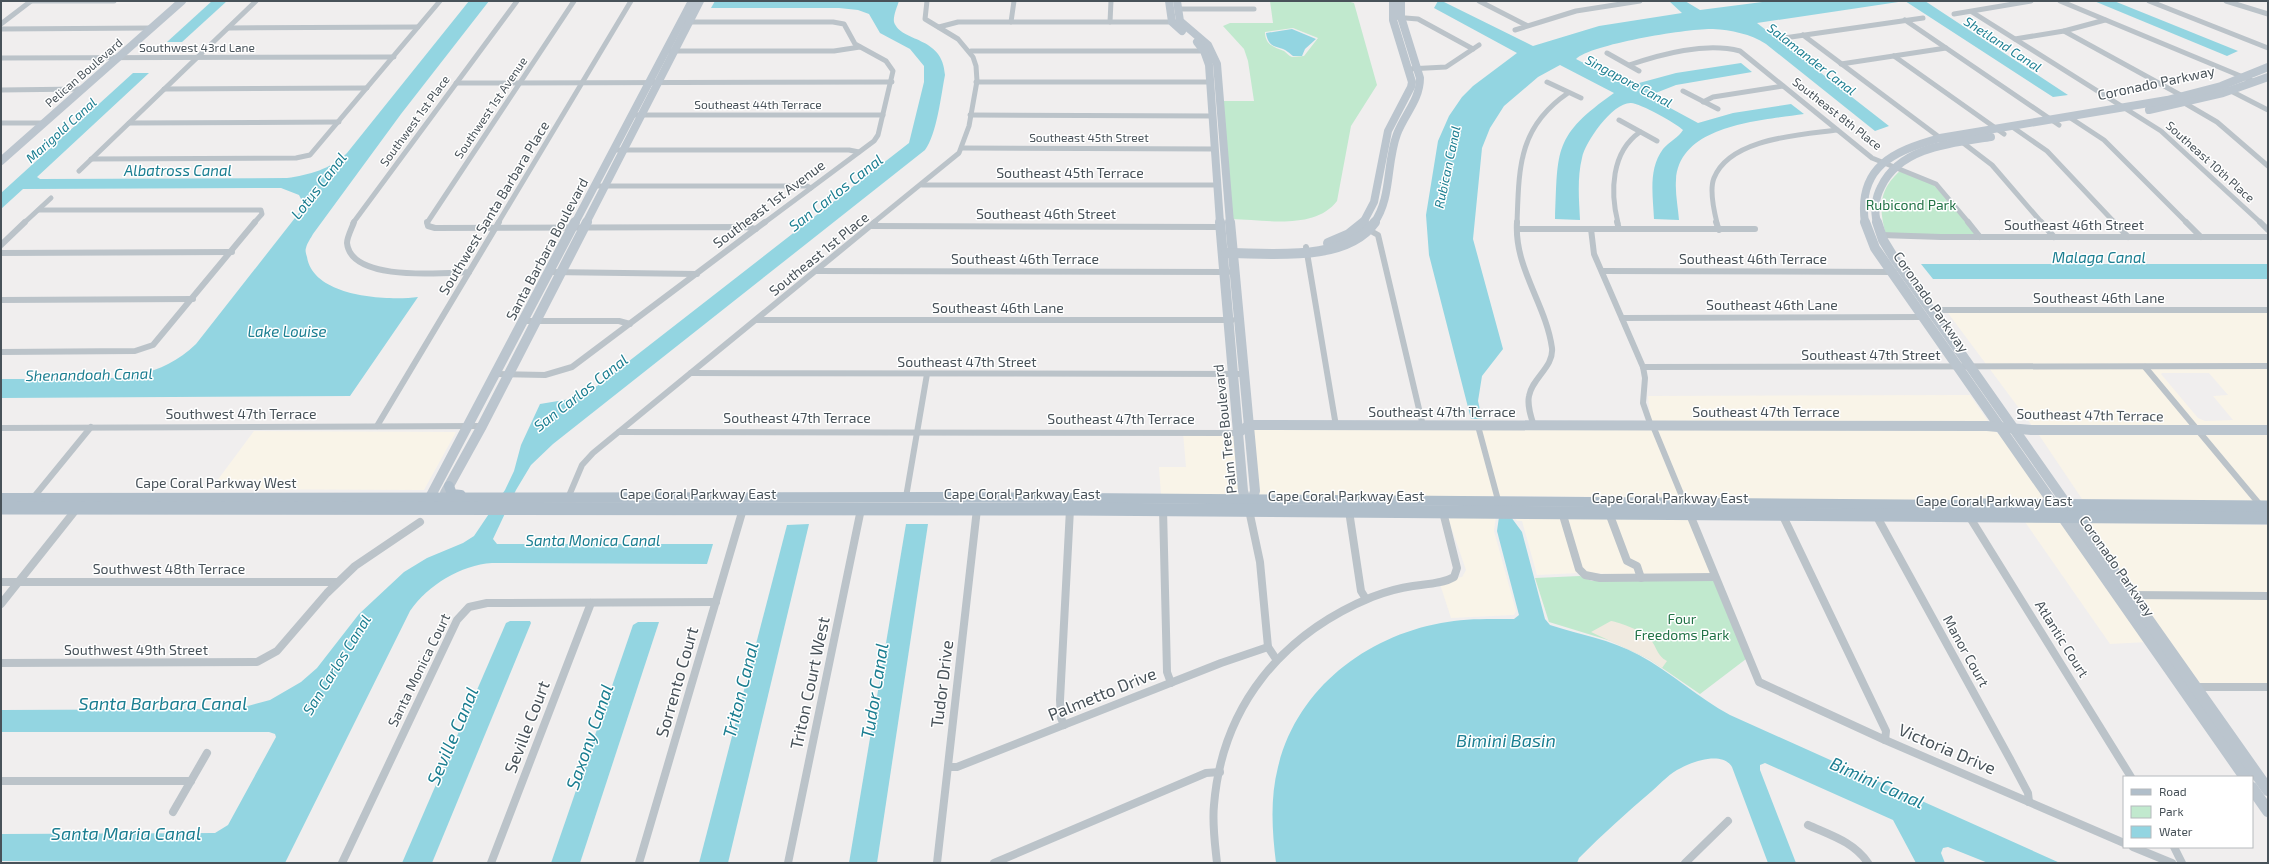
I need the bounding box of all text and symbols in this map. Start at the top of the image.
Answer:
water label: Shetland Canal [1961,13,2045,75]
water label: Salamander Canal [1765,19,1860,99]
street label: Pelican Boulevard [42,35,125,110]
street label: Southwest 43rd Lane [139,40,255,54]
water label: Singapore Canal [1583,51,1675,111]
street label: Southwest 1st Avenue [451,54,529,161]
street label: Coronado Parkway [2096,62,2217,103]
street label: Southwest 1st Place [376,72,452,169]
street label: Southeast 8th Place [1790,74,1885,152]
water label: Marigold Canal [22,94,100,166]
street label: Southeast 44th Terrace [694,97,822,111]
street label: Southwest Santa Barbara Place [435,118,552,298]
street label: Southeast 10th Place [2164,118,2258,205]
water label: Rubican Canal [1430,124,1464,210]
street label: Southeast 45th Street [1029,130,1149,144]
water label: Lotus Canal [287,148,350,222]
water label: San Carlos Canal [785,150,886,235]
street label: Southeast 1st Avenue [709,156,828,251]
water label: Albatross Canal [123,161,232,179]
street label: Southeast 45th Terrace [996,164,1144,181]
street label: Santa Barbara Boulevard [502,175,591,323]
park label: Rubicond Park [1866,196,1956,213]
street label: Southeast 46th Street [976,205,1116,222]
street label: Southeast 1st Place [765,208,872,299]
street label: Southeast 46th Street [2004,216,2144,233]
street label: Coronado Parkway [1890,248,1973,356]
water label: Malaga Canal [2052,248,2146,266]
street label: Southeast 46th Terrace [951,250,1099,267]
street label: Southeast 46th Terrace [1679,250,1827,267]
street label: Southeast 46th Lane [2033,289,2165,306]
street label: Southeast 46th Lane [1706,296,1838,313]
street label: Southeast 46th Lane [932,299,1064,316]
water label: Lake Louise [247,322,327,340]
street label: Southeast 47th Street [1801,346,1941,363]
water label: San Carlos Canal [530,350,631,435]
street label: Southeast 47th Street [897,353,1037,370]
street label: Palm Tree Boulevard [1209,363,1240,495]
water label: Shenandoah Canal [25,364,153,384]
street label: Southeast 47th Terrace [1368,403,1516,420]
street label: Southeast 47th Terrace [1692,403,1840,420]
street label: Southwest 47th Terrace [165,405,317,422]
street label: Southeast 47th Terrace [2016,405,2164,424]
street label: Southeast 47th Terrace [723,409,871,426]
street label: Southeast 47th Terrace [1047,410,1195,427]
street label: Cape Coral Parkway West [135,474,297,491]
street label: Cape Coral Parkway East [620,485,776,502]
street label: Cape Coral Parkway East [944,485,1100,502]
street label: Cape Coral Parkway East [1268,487,1424,504]
street label: Cape Coral Parkway East [1592,489,1748,506]
street label: Cape Coral Parkway East [1916,492,2072,509]
street label: Coronado Parkway [2076,512,2159,620]
water label: Santa Monica Canal [525,531,661,549]
street label: Southwest 48th Terrace [93,560,245,577]
street label: Atlantic Court [2032,597,2093,680]
street label: Santa Monica Court [384,610,453,729]
park label: Four Freedoms Park [1635,610,1729,643]
water label: San Carlos Canal [298,611,374,718]
street label: Manor Court [1940,612,1993,690]
street label: Triton Court West [785,614,833,751]
street label: Sorrento Court [651,624,701,739]
water label: Triton Canal [717,639,763,740]
street label: Tudor Drive [926,639,956,729]
street label: Southwest 49th Street [64,641,208,658]
water label: Tudor Canal [856,641,892,740]
street label: Palmetto Drive [1045,662,1159,724]
street label: Seville Court [499,677,553,776]
water label: Saxony Canal [561,681,617,792]
water label: Seville Canal [422,683,483,788]
water label: Santa Barbara Canal [79,692,247,714]
street label: Victoria Drive [1896,719,1999,778]
water label: Bimini Basin [1456,729,1556,751]
water label: Bimini Canal [1827,752,1928,813]
legend [2123,776,2253,848]
text: Road [2159,784,2187,798]
text: Park [2159,804,2184,818]
water label: Santa Maria Canal [51,822,201,844]
text: Water [2159,824,2193,838]

